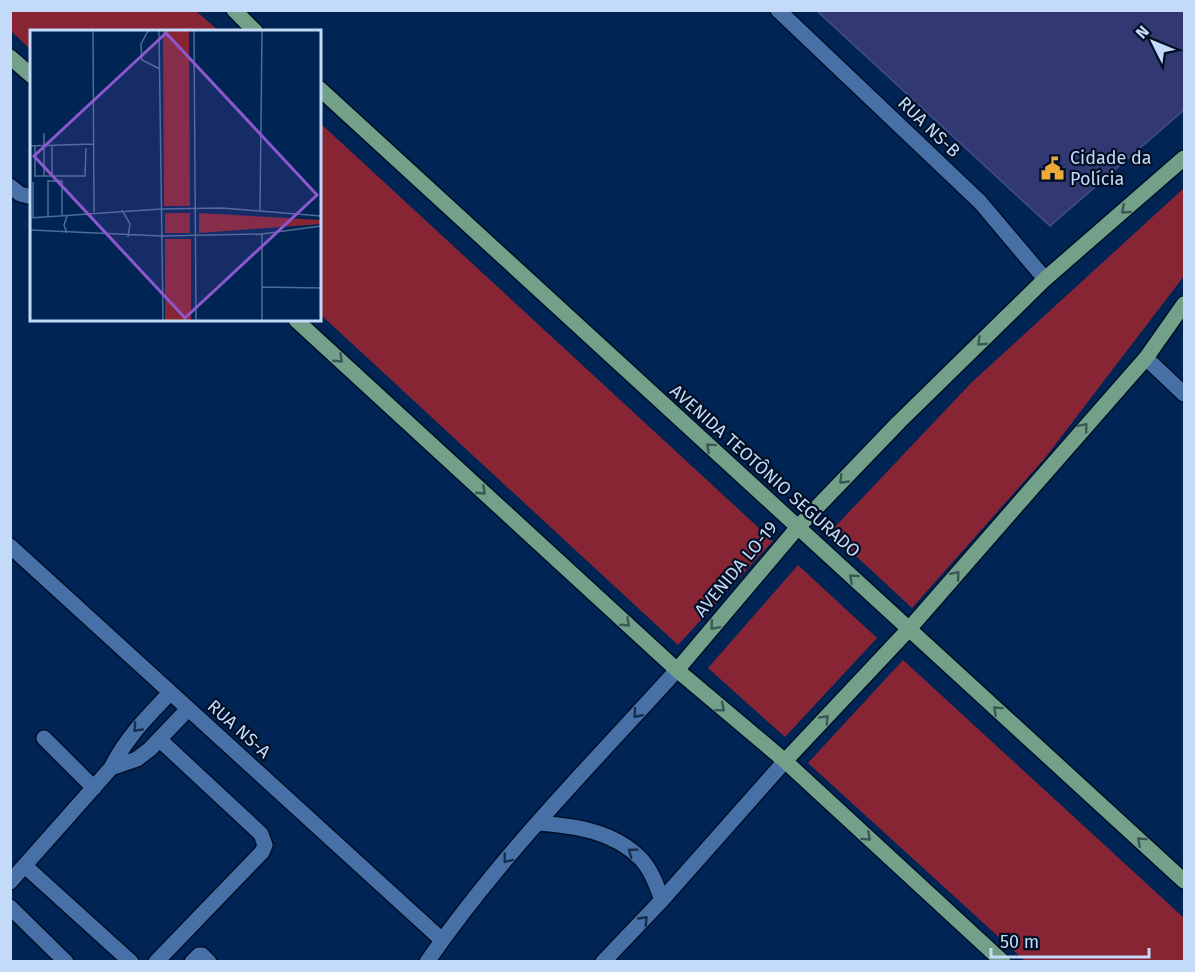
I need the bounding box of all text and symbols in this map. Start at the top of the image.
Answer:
north arrow [1123,12,1183,72]
text: N [1132,22,1153,42]
inset map [30,30,321,321]
street label: RUA NS-B [893,92,965,162]
place label: Cidade da Polícia [1070,147,1152,190]
public building icon: Cidade da Polícia [1039,155,1065,181]
one-way arrow [1121,203,1131,214]
one-way arrow [977,334,988,345]
one-way arrow [332,352,342,363]
street label: AVENIDA TEOTÔNIO SEGURADO [665,380,865,562]
one-way arrow [1077,423,1088,434]
one-way arrow [706,443,716,454]
one-way arrow [839,473,850,483]
one-way arrow [475,484,486,495]
street label: AVENIDA LO-19 [690,517,782,621]
one-way arrow [949,571,960,582]
one-way arrow [850,574,860,585]
one-way arrow [619,616,629,627]
one-way arrow [710,619,721,630]
street label: RUA NS-A [203,695,276,763]
one-way arrow [714,701,725,712]
one-way arrow [994,706,1004,717]
one-way arrow [633,707,644,717]
one-way arrow [818,715,829,725]
one-way arrow [133,722,144,732]
one-way arrow [861,830,871,841]
one-way arrow [1138,837,1148,848]
one-way arrow [627,848,638,859]
one-way arrow [504,852,515,863]
one-way arrow [636,916,647,927]
scale bar [991,921,1148,959]
text: 50 m [1000,931,1039,953]

